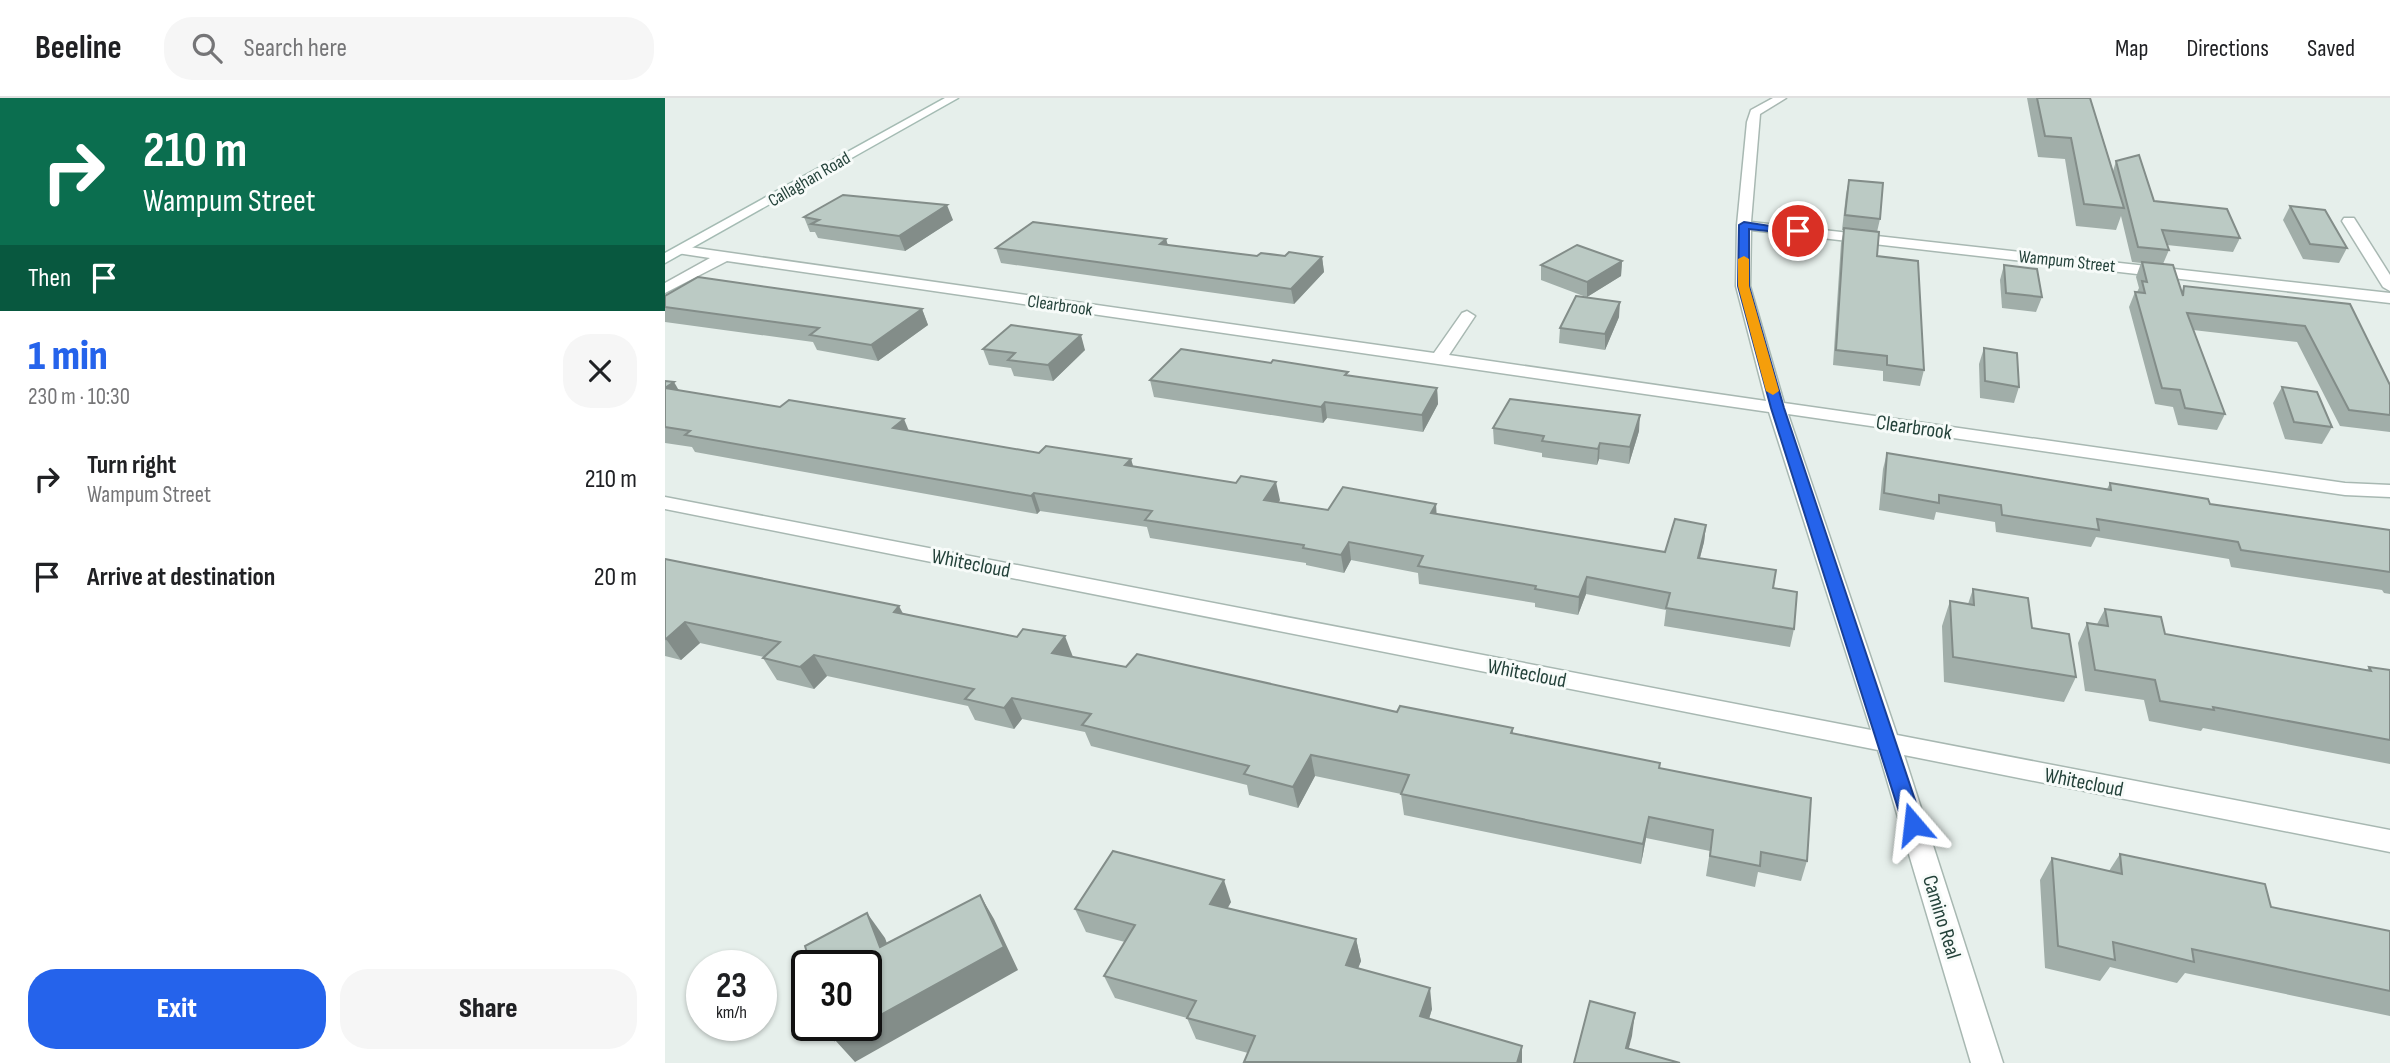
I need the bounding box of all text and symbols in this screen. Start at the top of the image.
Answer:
search box [164,17,654,80]
text: Beeline [35,28,122,68]
icon: search [188,29,226,67]
text: Search here [244,33,347,64]
text: Map [2115,34,2148,63]
text: Directions [2186,34,2269,63]
text: Saved [2307,34,2355,63]
text: 210 m [143,122,247,181]
icon: right [28,126,119,217]
street label: Callaghan Road [764,147,854,211]
text: Wampum Street [143,182,316,221]
pin [1768,201,1828,261]
icon: arrive [1779,212,1817,250]
street label: Wampum Street [2018,246,2117,277]
icon: arrive [85,259,123,297]
text: Then [28,263,71,294]
street label: Clearbrook [1026,291,1094,320]
text: 1 min [28,331,108,382]
button: close [563,334,637,408]
text: 230 m · 10:30 [28,383,130,411]
street label: Clearbrook [1874,410,1954,445]
text: Turn right [87,450,176,481]
icon: right [28,460,66,498]
text: 210 m [585,464,637,495]
text: Wampum Street [87,481,211,509]
street label: Whitecloud [929,544,1012,583]
icon: arrive [28,558,66,596]
text: Arrive at destination [87,562,275,593]
text: 20 m [594,562,637,593]
street label: Whitecloud [1485,654,1568,693]
street label: Whitecloud [2042,763,2125,802]
position arrow [1876,787,1950,861]
street label: Camino Real [1917,872,1966,962]
speed limit sign: 30 [791,950,882,1041]
text: 23 [716,965,747,1008]
button: Exit [28,969,326,1049]
button: Share [340,969,637,1049]
text: km/h [716,1002,747,1023]

